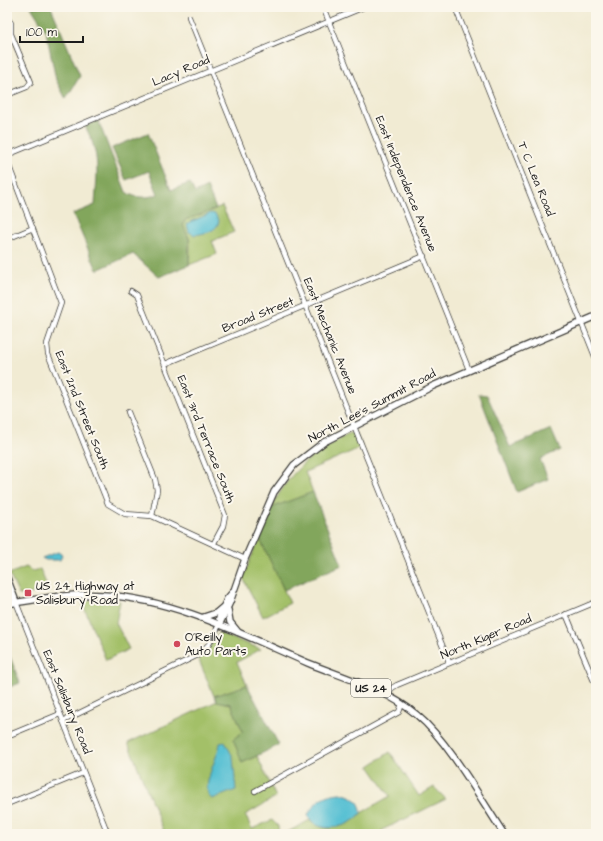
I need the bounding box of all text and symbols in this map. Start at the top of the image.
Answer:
scale bar [20,18,83,44]
text: 100 m [26,24,57,41]
street label: Lacy Road [150,51,213,92]
street label: East Independence Avenue [371,114,441,255]
street label: T C Lea Road [513,139,559,219]
street label: East Mechanic Avenue [299,275,361,397]
street label: Broad Street [220,293,297,337]
street label: East 2nd Street South [51,348,113,472]
street label: North Lee's Summit Road [305,365,439,447]
street label: East 3rd Terrace South [173,373,239,505]
place label: US 24 Highway at Salisbury Road [36,578,135,610]
marker: US 24 Highway at Salisbury Road [23,588,33,598]
street label: North Kiger Road [438,610,534,665]
place label: O'Reilly Auto Parts [185,629,246,660]
marker: O'Reilly Auto Parts [172,639,182,649]
street label: East Salisbury Road [37,647,96,757]
road number: US 24 [351,679,391,697]

